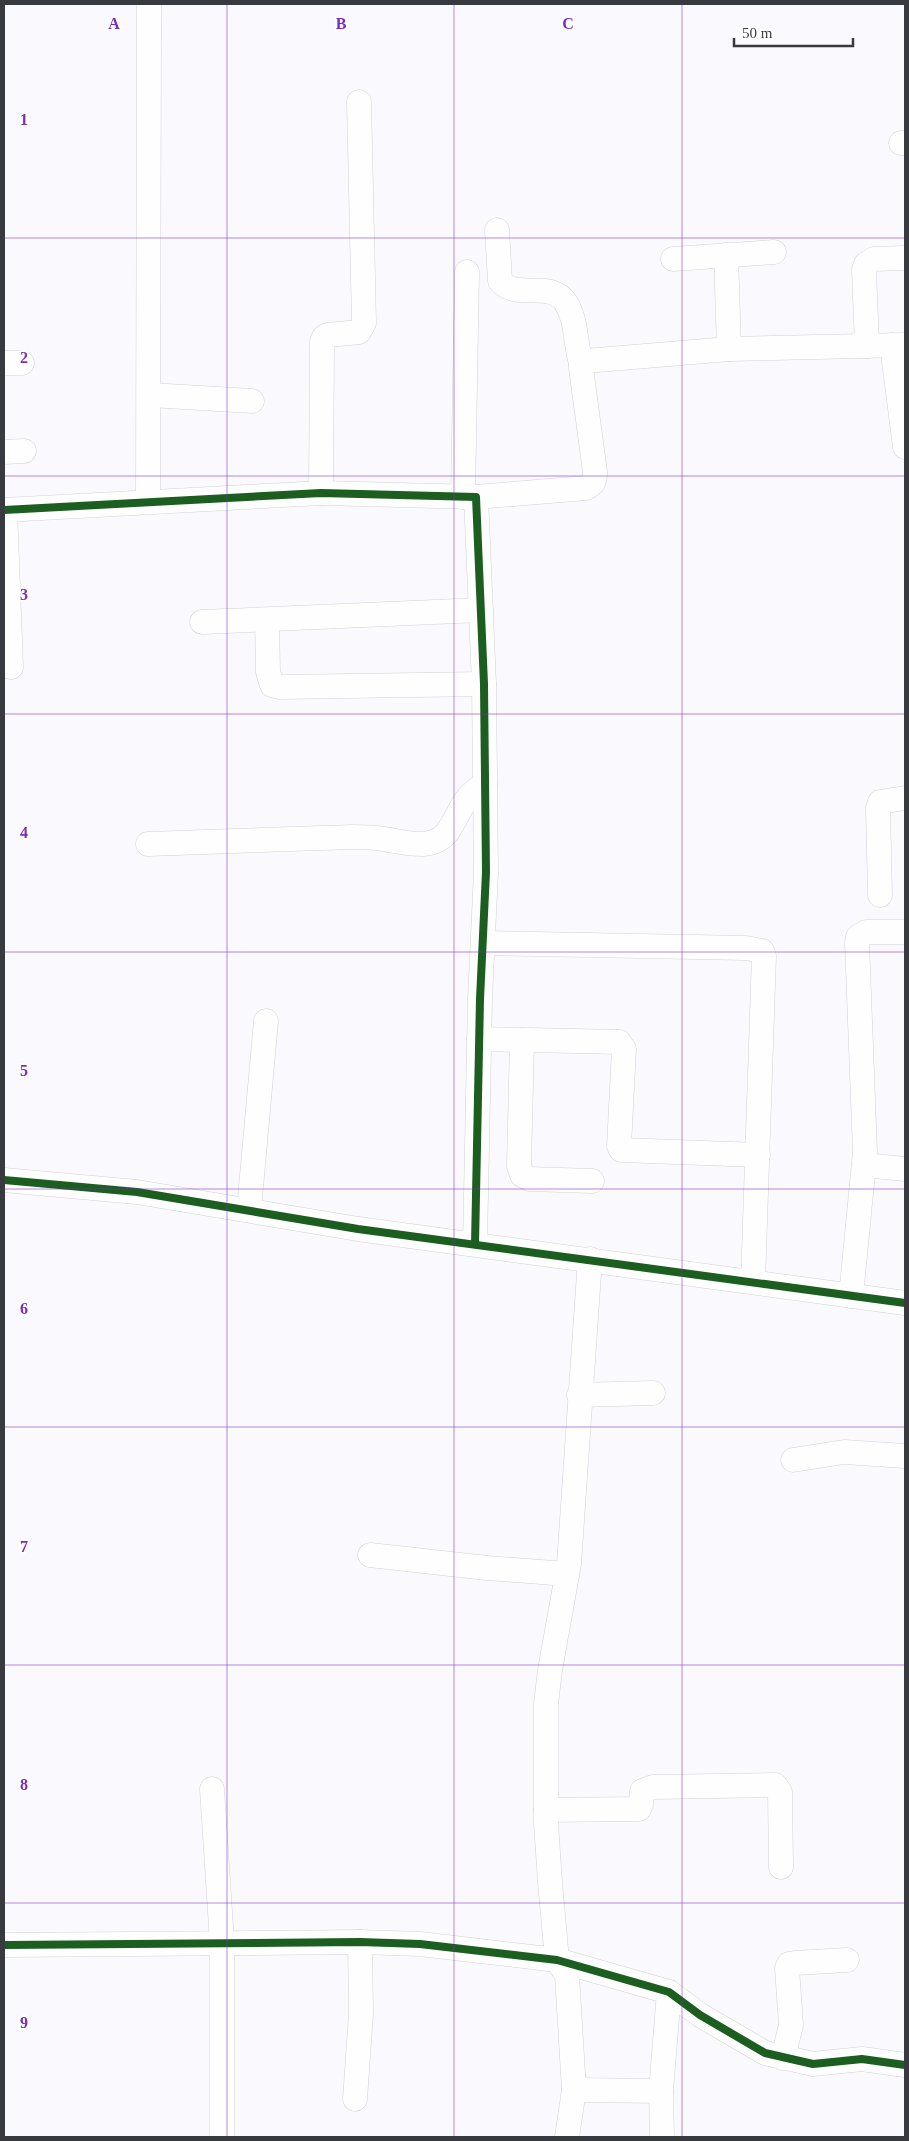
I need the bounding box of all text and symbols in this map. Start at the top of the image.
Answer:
text: A [108,15,120,32]
text: B [336,15,347,32]
text: C [562,15,574,32]
scale bar [734,15,853,47]
text: 50 m [742,25,773,41]
text: 1 [20,111,28,128]
text: 2 [20,349,28,366]
text: 3 [20,586,28,603]
text: 4 [20,824,28,841]
text: 5 [20,1062,28,1079]
text: 6 [20,1300,28,1317]
text: 7 [20,1538,28,1555]
text: 8 [20,1776,28,1793]
text: 9 [20,2014,28,2031]

